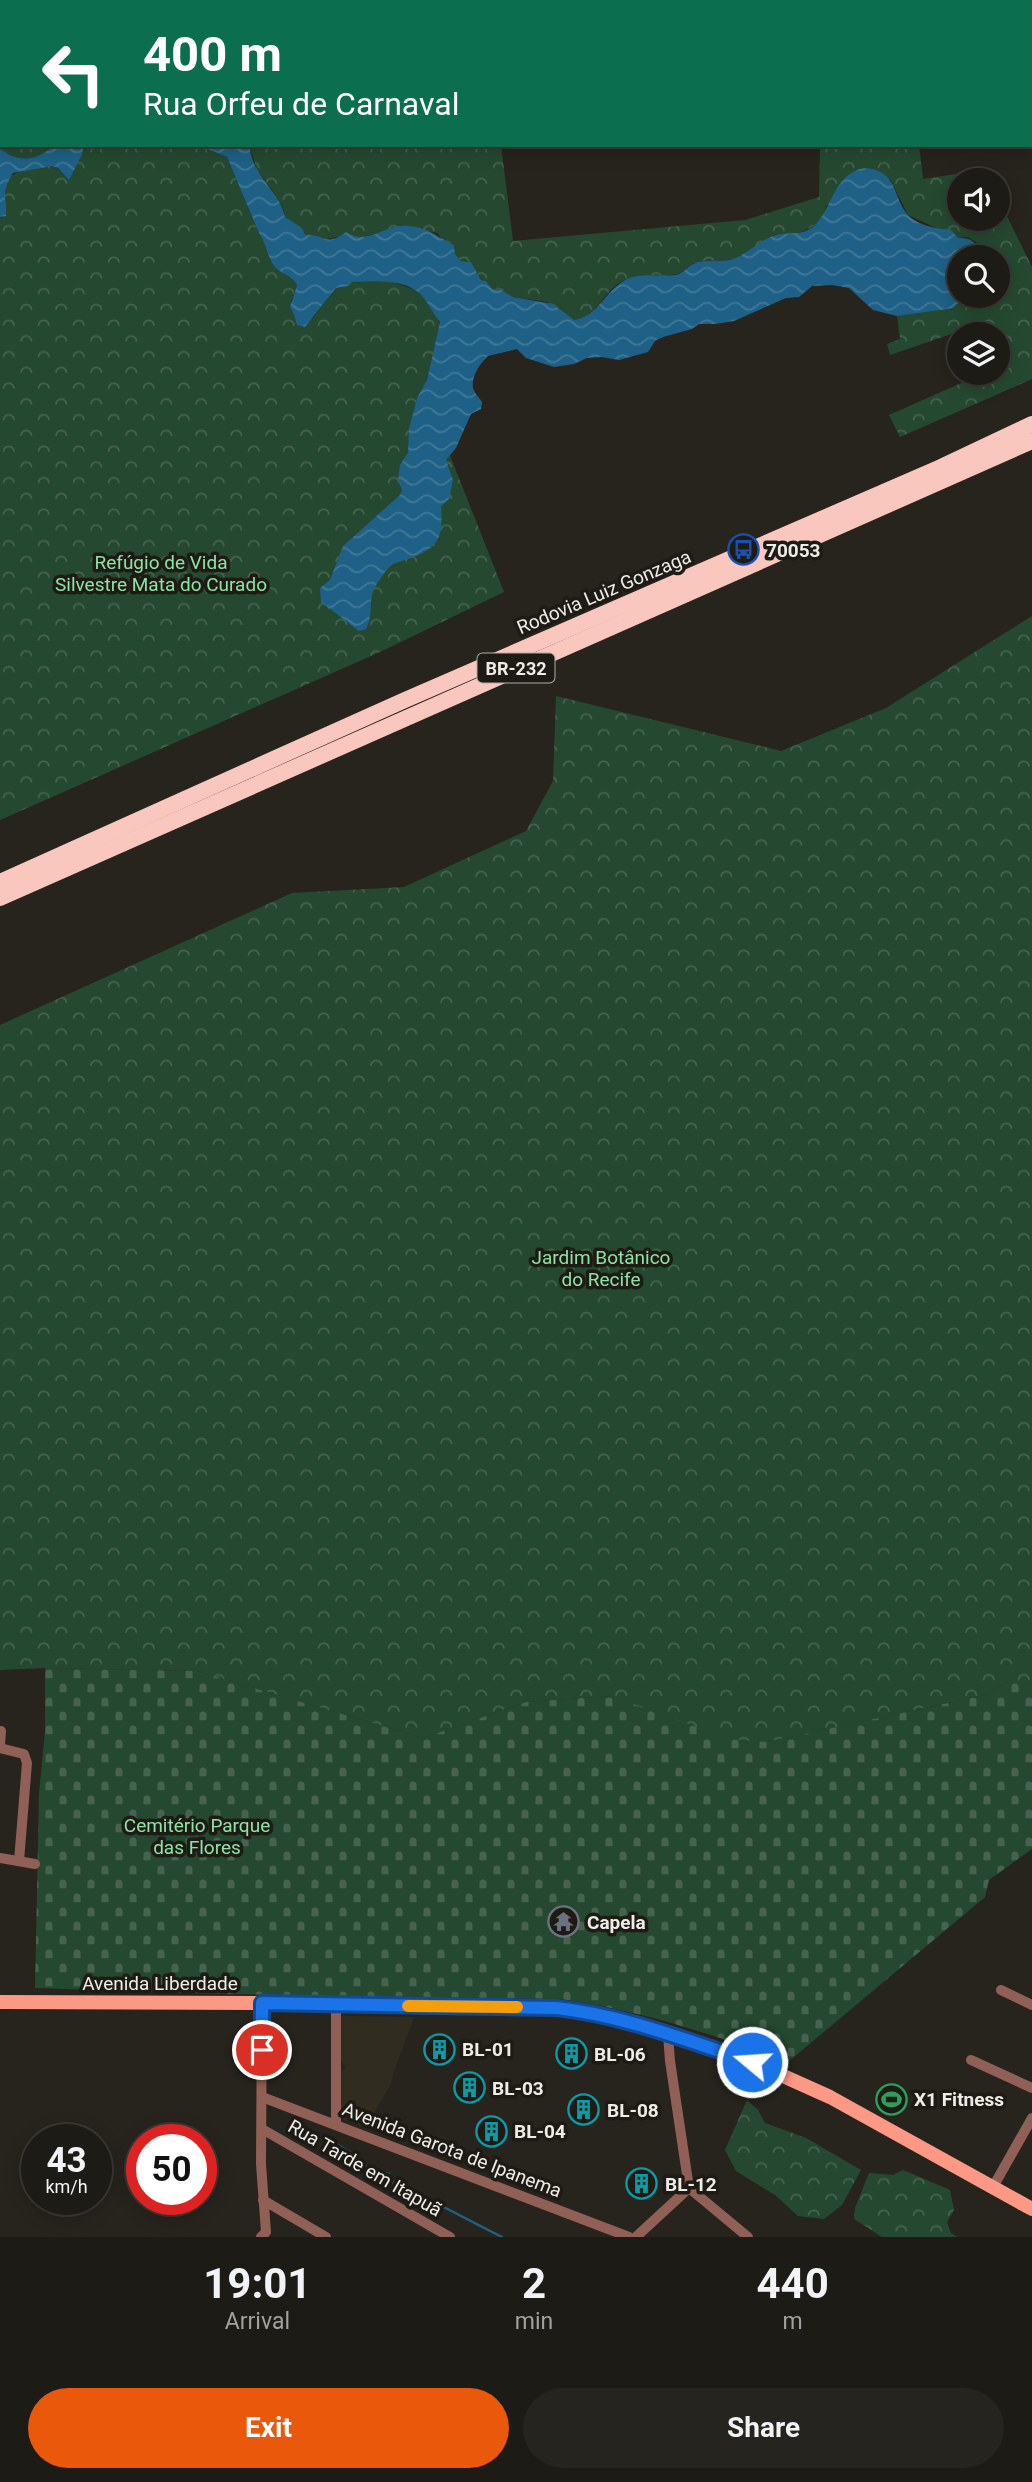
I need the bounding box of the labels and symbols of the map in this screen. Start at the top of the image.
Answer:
bus stop icon: 70053 [726,533,760,567]
place label: 70053 [766,539,821,562]
street label: Rodovia Luiz Gonzaga [513,545,695,639]
park label: Refúgio de Vida Silvestre Mata do Curado [55,551,267,596]
road number: BR-232 [477,654,554,682]
park label: Jardim Botânico do Recife [532,1246,670,1291]
park label: Cemitério Parque das Flores [124,1814,270,1859]
temple icon: Capela [547,1905,581,1939]
place label: Capela [587,1911,646,1934]
street label: Avenida Liberdade [82,1972,238,1995]
pin [232,2020,292,2080]
position arrow [715,2025,789,2099]
building icon: BL-01 [422,2032,456,2066]
building icon: BL-06 [554,2037,588,2071]
place label: BL-01 [462,2038,514,2061]
place label: BL-06 [594,2043,646,2066]
building icon: BL-03 [452,2071,486,2105]
place label: BL-03 [492,2077,544,2100]
sports icon: X1 Fitness [874,2082,908,2116]
place label: X1 Fitness [914,2088,1004,2111]
building icon: BL-08 [567,2093,601,2127]
street label: Avenida Garota de Ipanema [339,2098,565,2202]
place label: BL-08 [607,2099,659,2122]
building icon: BL-04 [474,2114,508,2148]
street label: Rua Tarde em Itapuã [284,2115,446,2221]
place label: BL-04 [514,2120,566,2143]
speed limit sign: 50 [126,2124,217,2215]
building icon: BL-12 [625,2167,659,2201]
place label: BL-12 [665,2173,717,2196]

